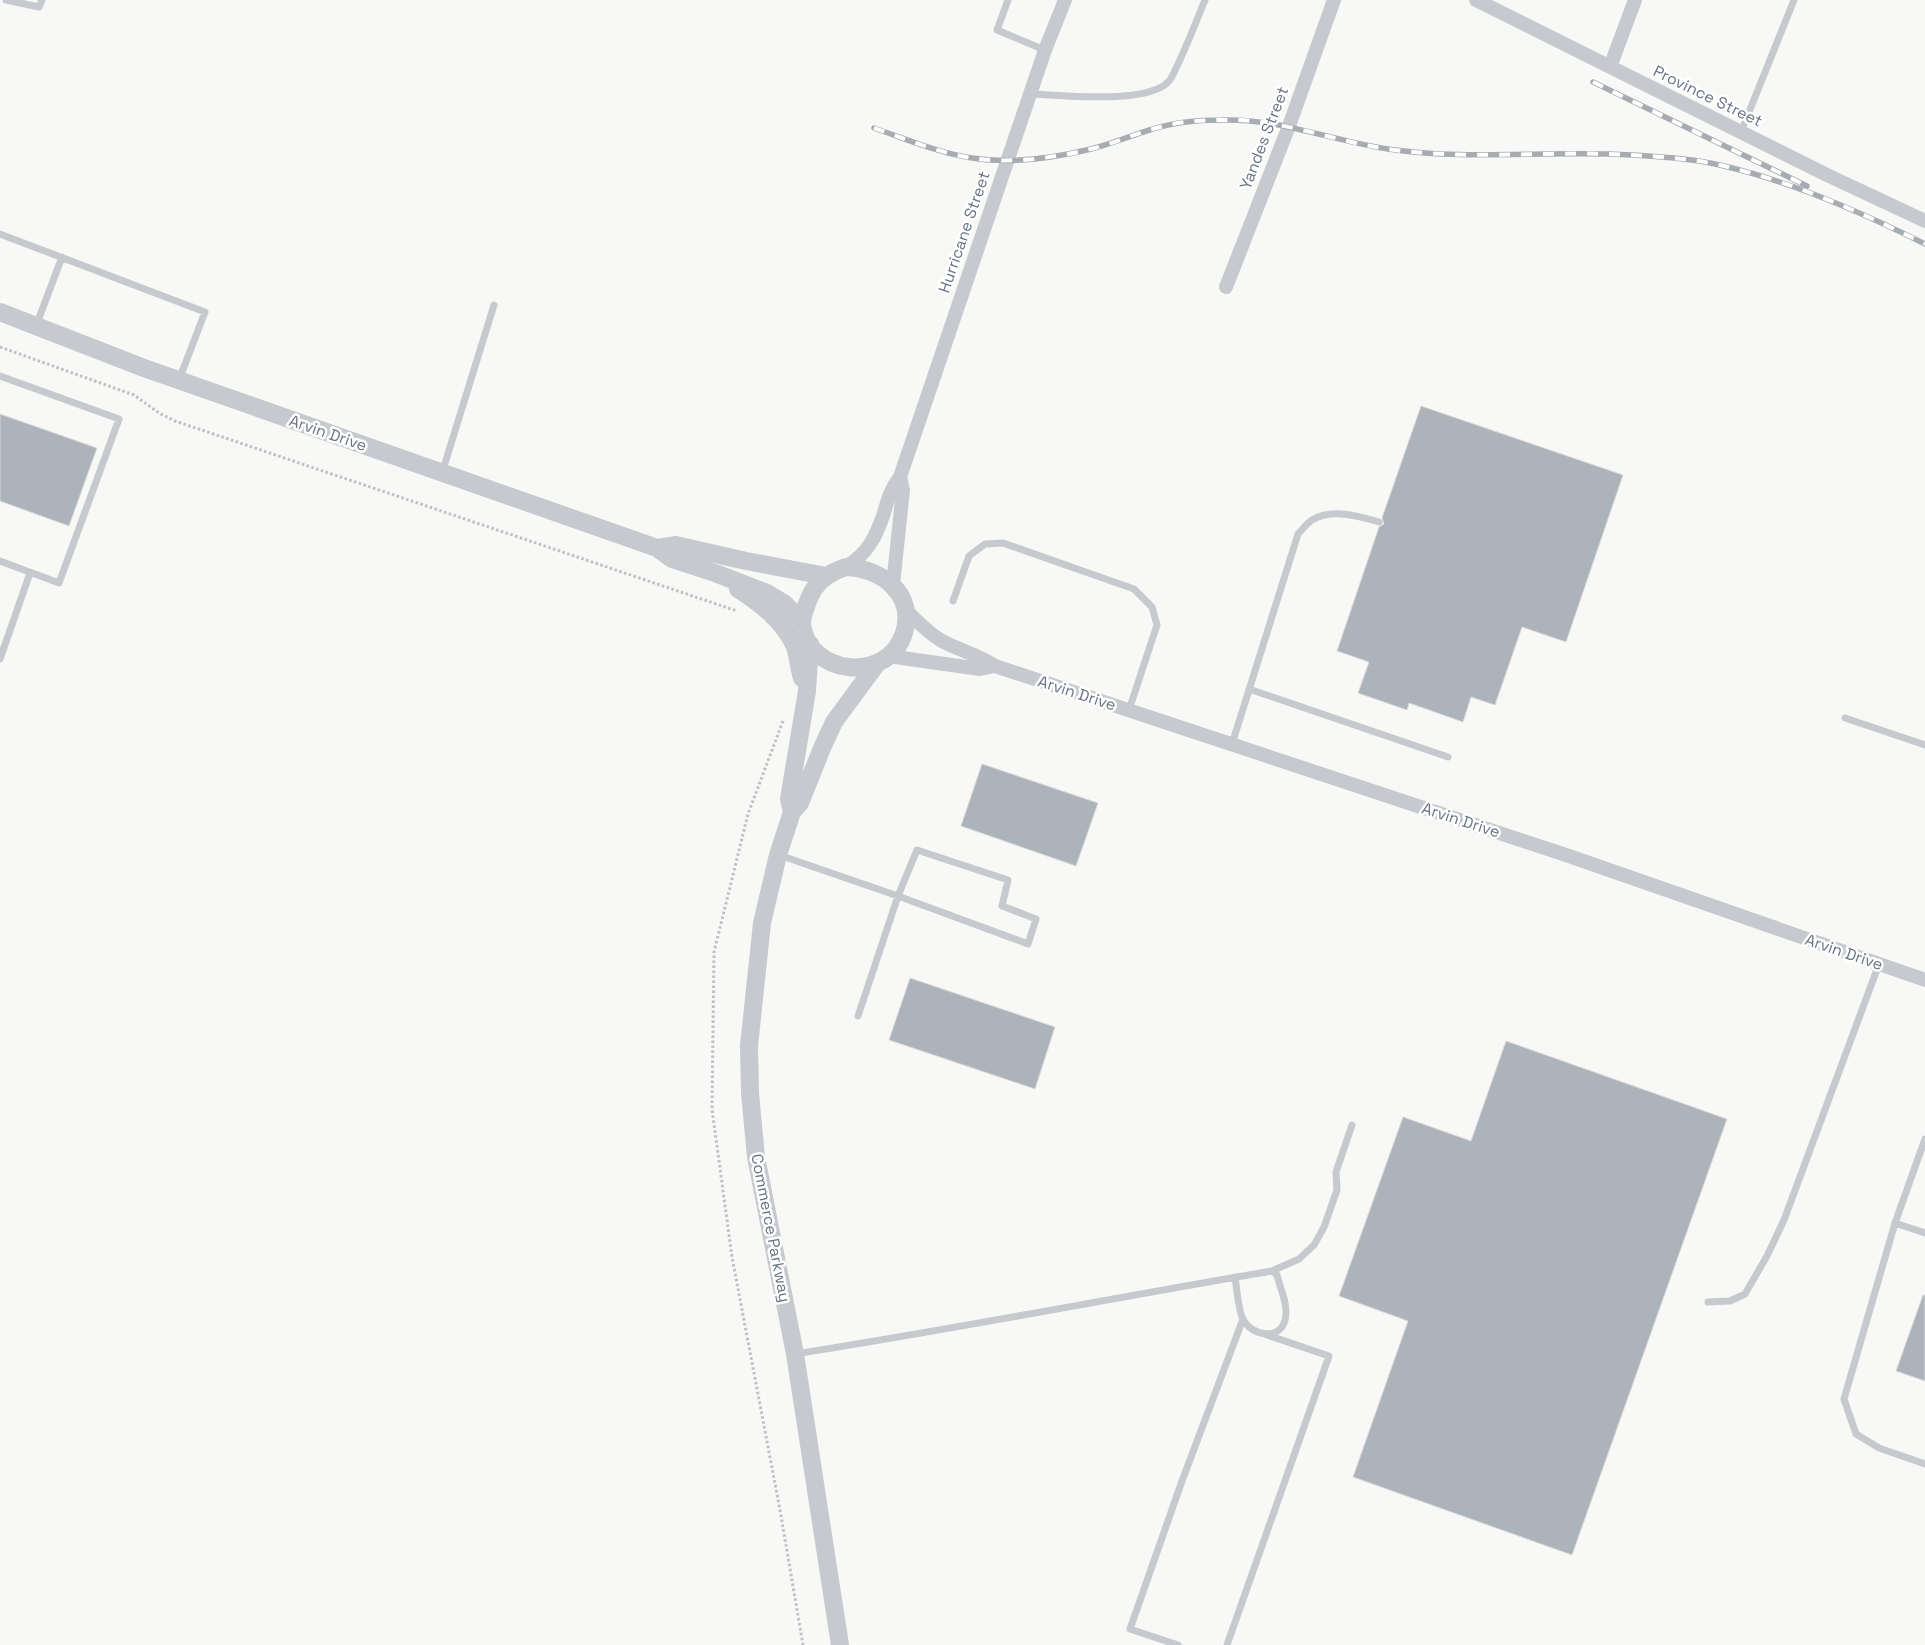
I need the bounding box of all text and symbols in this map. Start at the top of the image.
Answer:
street label: Province Street [1650,60,1766,132]
street label: Yandes Street [1235,84,1293,192]
street label: Hurricane Street [933,168,995,296]
street label: Arvin Drive [286,410,370,456]
street label: Arvin Drive [1035,671,1119,715]
street label: Arvin Drive [1419,798,1503,842]
street label: Arvin Drive [1802,929,1886,975]
street label: Commerce Parkway [746,1152,796,1304]

